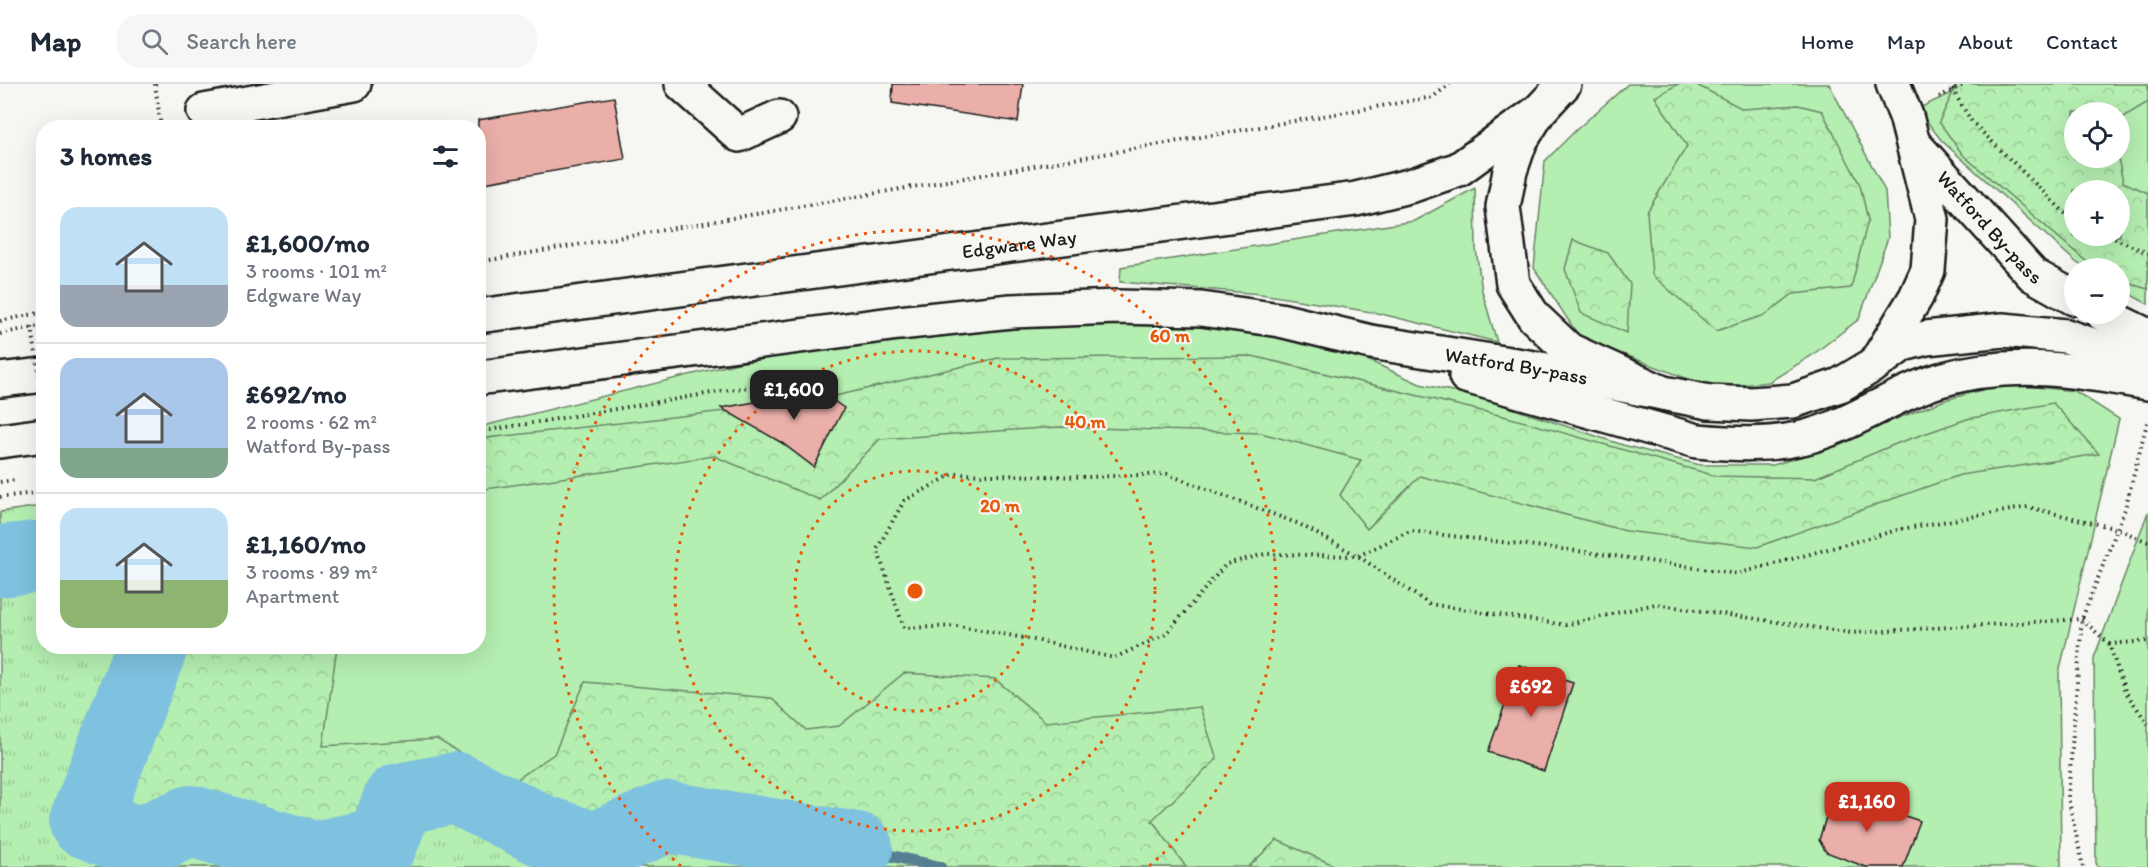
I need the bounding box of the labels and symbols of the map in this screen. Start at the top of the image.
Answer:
street label: Watford By-pass [1932,166,2046,289]
street label: Edgware Way [961,224,1078,263]
text: 60 m [1150,325,1191,347]
street label: Watford By-pass [1443,342,1590,390]
pin: £1,600 [745,370,843,421]
text: 40 m [1064,411,1106,433]
text: 20 m [980,495,1021,517]
centre of rings [905,581,925,601]
pin: £692 [1495,667,1567,718]
pin: £1,160 [1818,782,1916,833]

